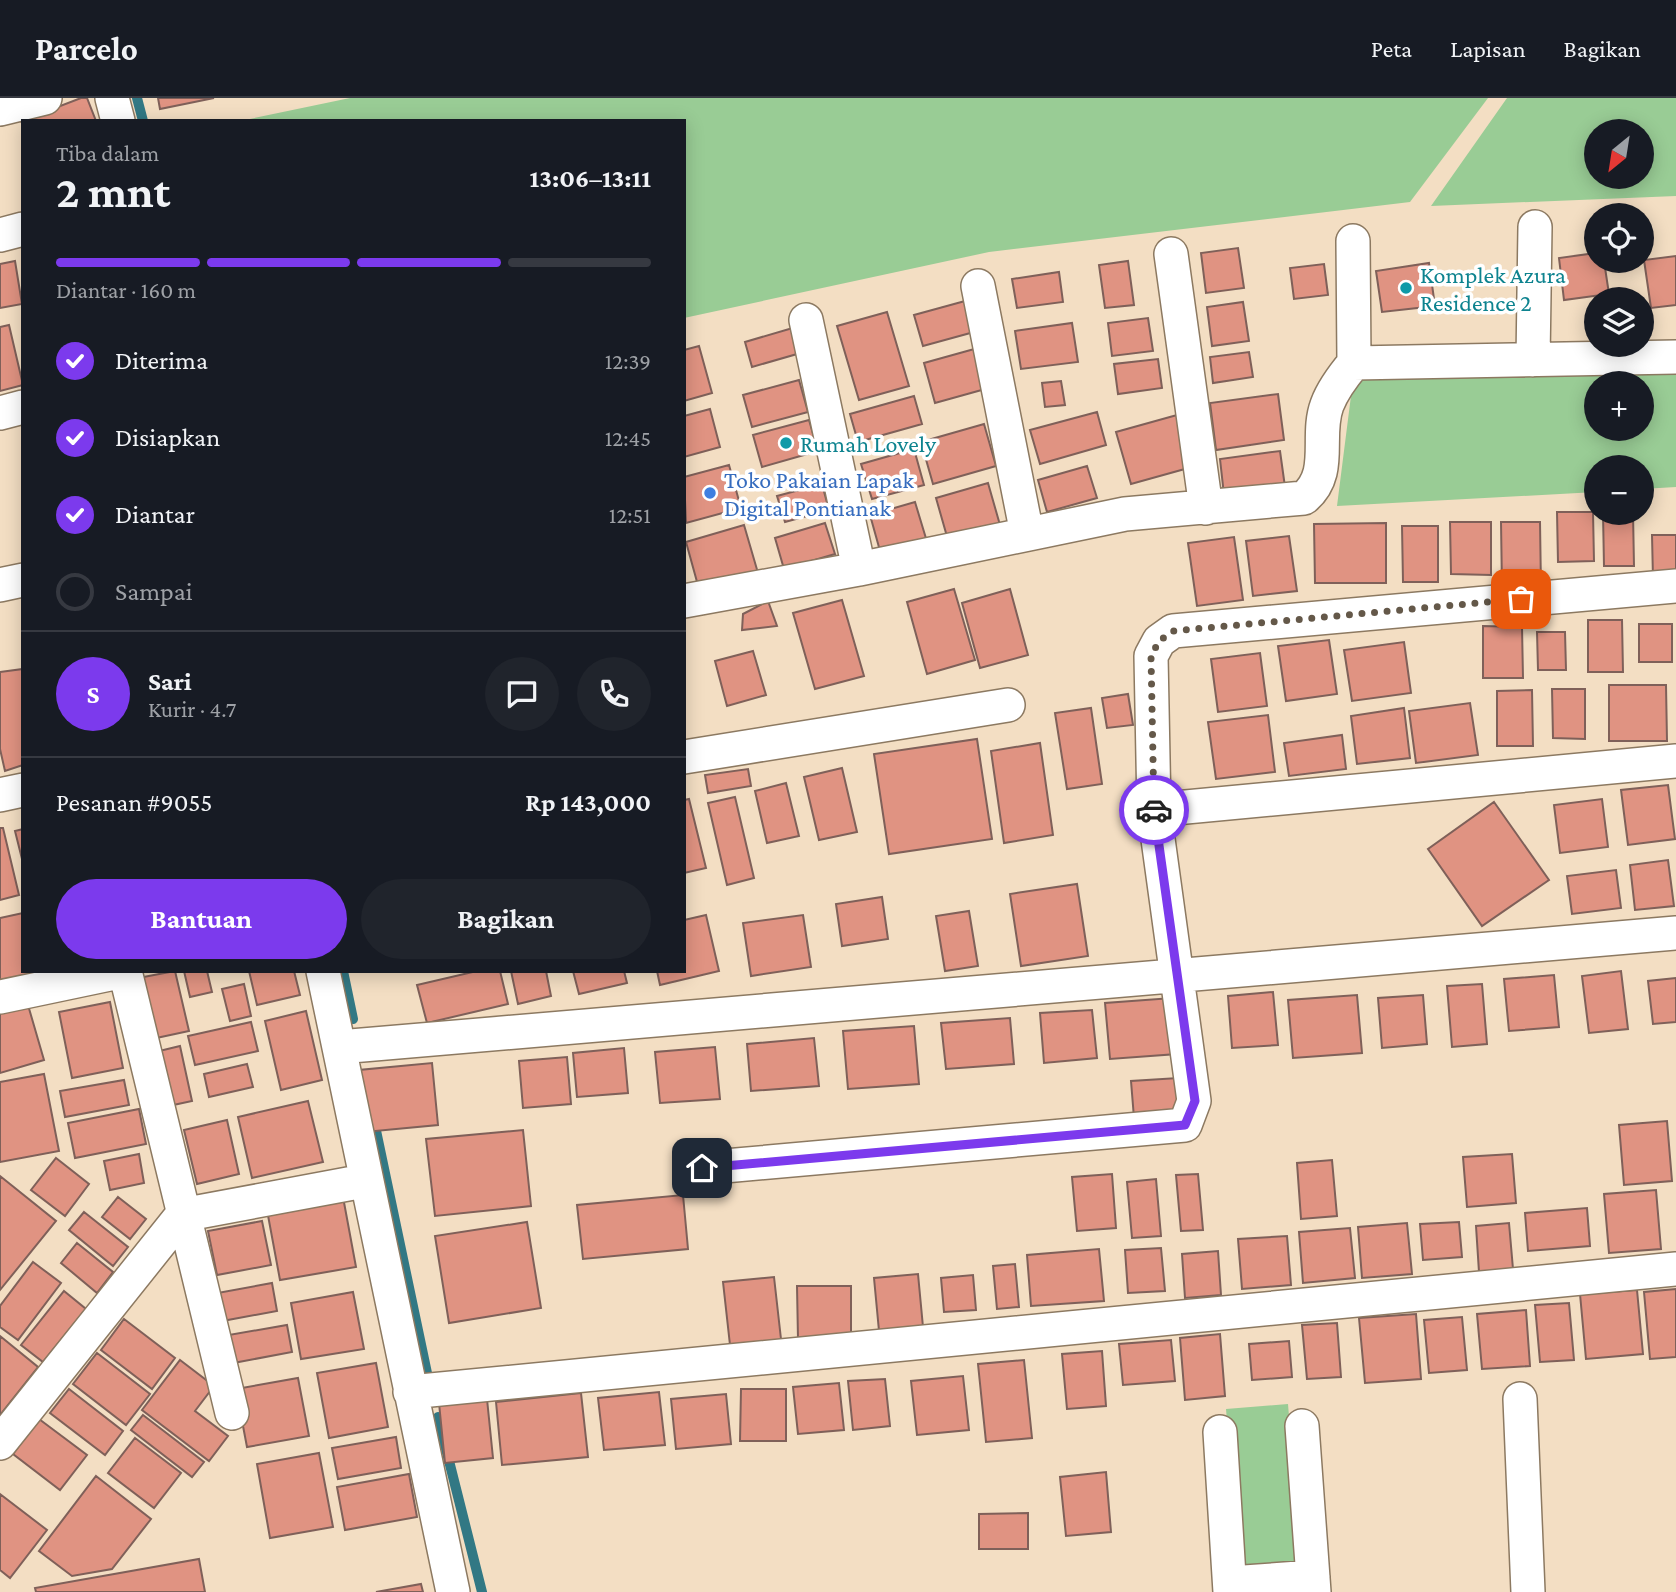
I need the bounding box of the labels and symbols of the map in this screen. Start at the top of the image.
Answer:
north arrow [1584,119,1654,189]
place label: Komplek Azura Residence 2 [1420,261,1566,316]
marker: Komplek Azura Residence 2 [1398,280,1414,296]
place label: Rumah Lovely [800,430,937,457]
marker: Rumah Lovely [778,435,794,451]
place label: Toko Pakaian Lapak Digital Pontianak [724,466,915,521]
marker: Toko Pakaian Lapak Digital Pontianak [702,485,718,501]
pin [1491,569,1551,629]
courier [1119,775,1189,845]
pin [672,1138,732,1198]

